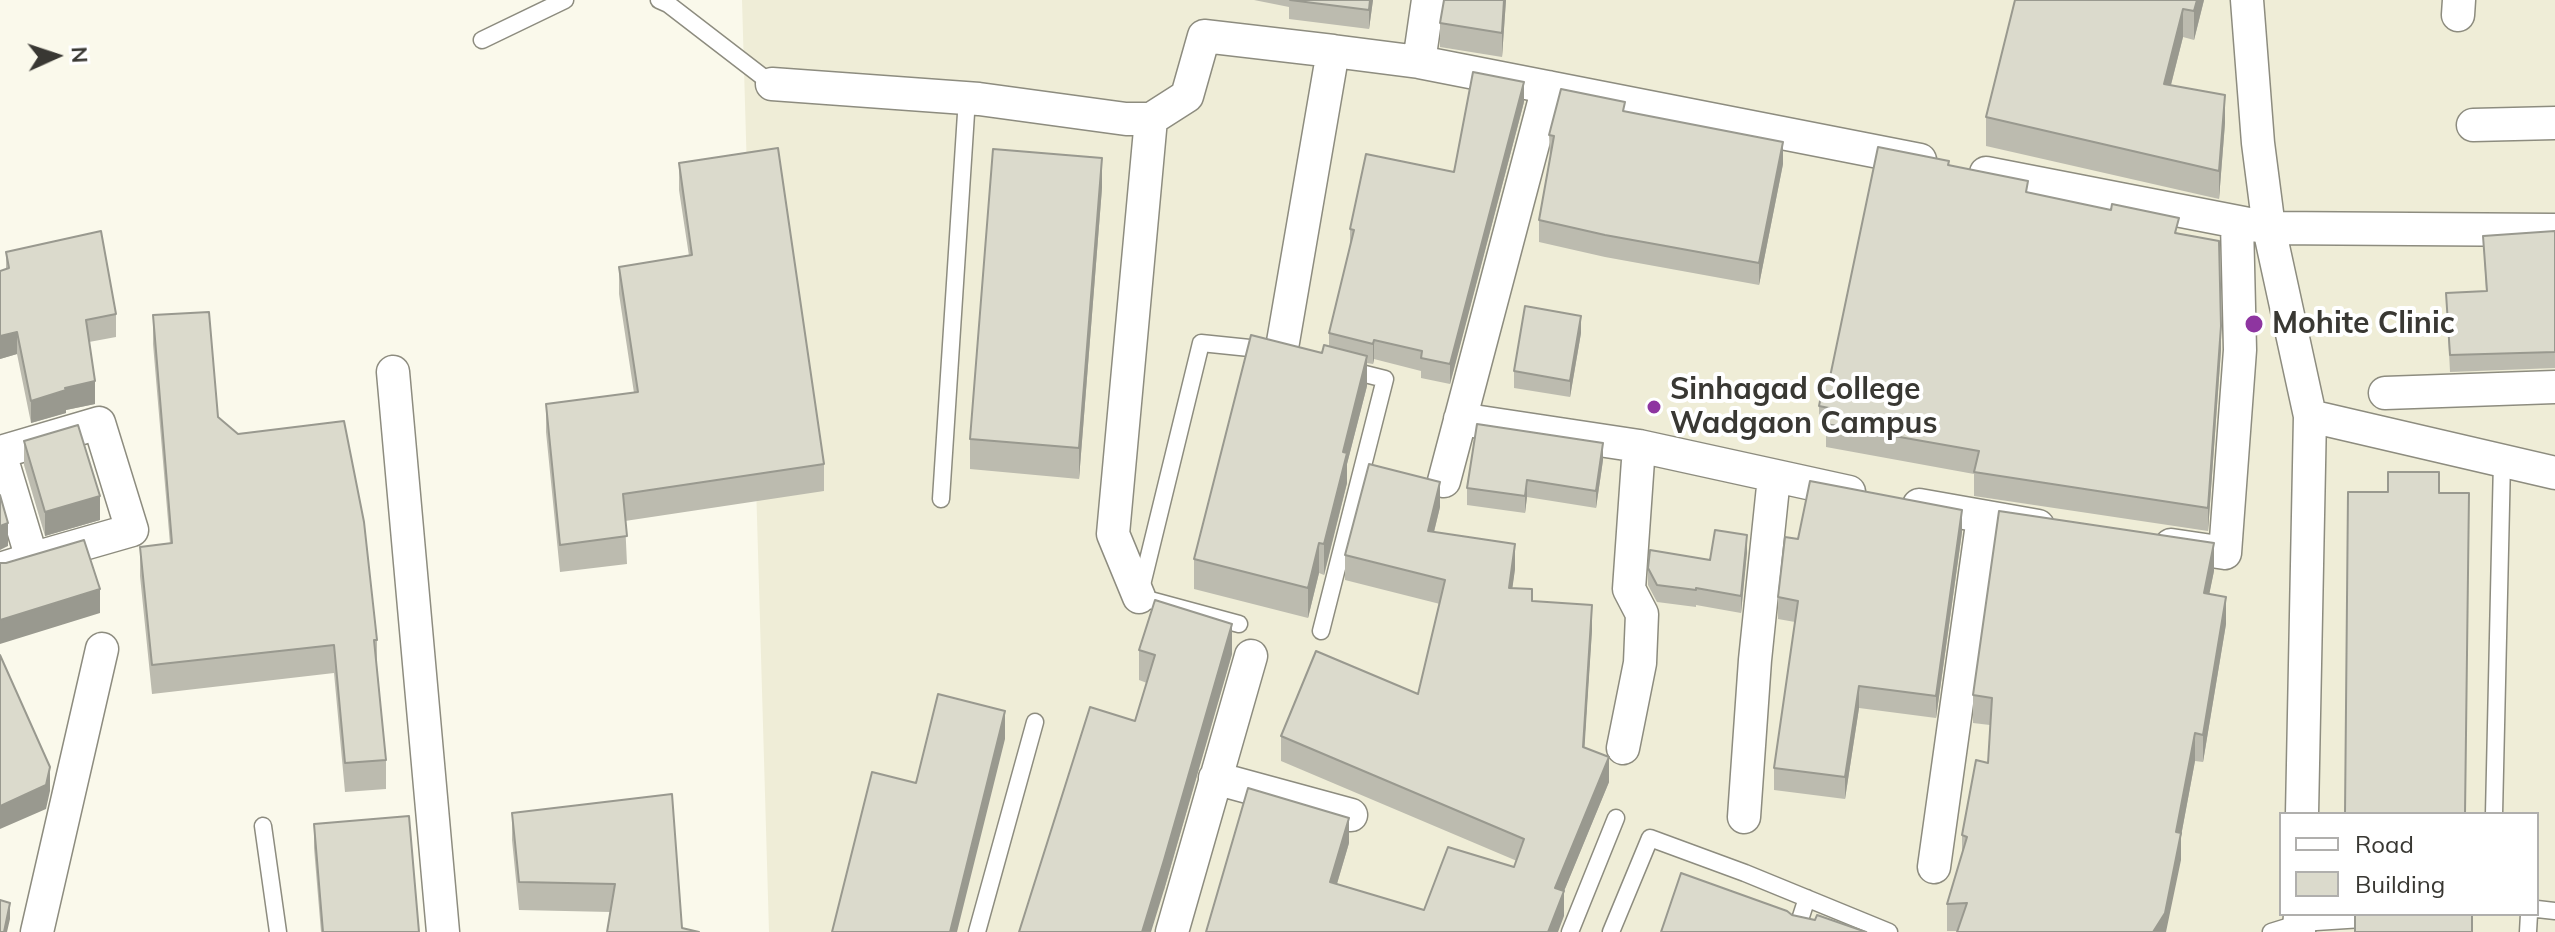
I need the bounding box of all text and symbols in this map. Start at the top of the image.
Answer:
north arrow [16,16,96,96]
text: N [66,46,94,64]
place label: Mohite Clinic [2272,306,2455,342]
marker: Mohite Clinic [2243,313,2265,335]
place label: Sinhagad College Wadgaon Campus [1670,372,1937,442]
marker: Sinhagad College Wadgaon Campus [1645,398,1663,416]
legend [2279,812,2539,916]
text: Road [2355,829,2414,859]
text: Building [2355,869,2445,899]

